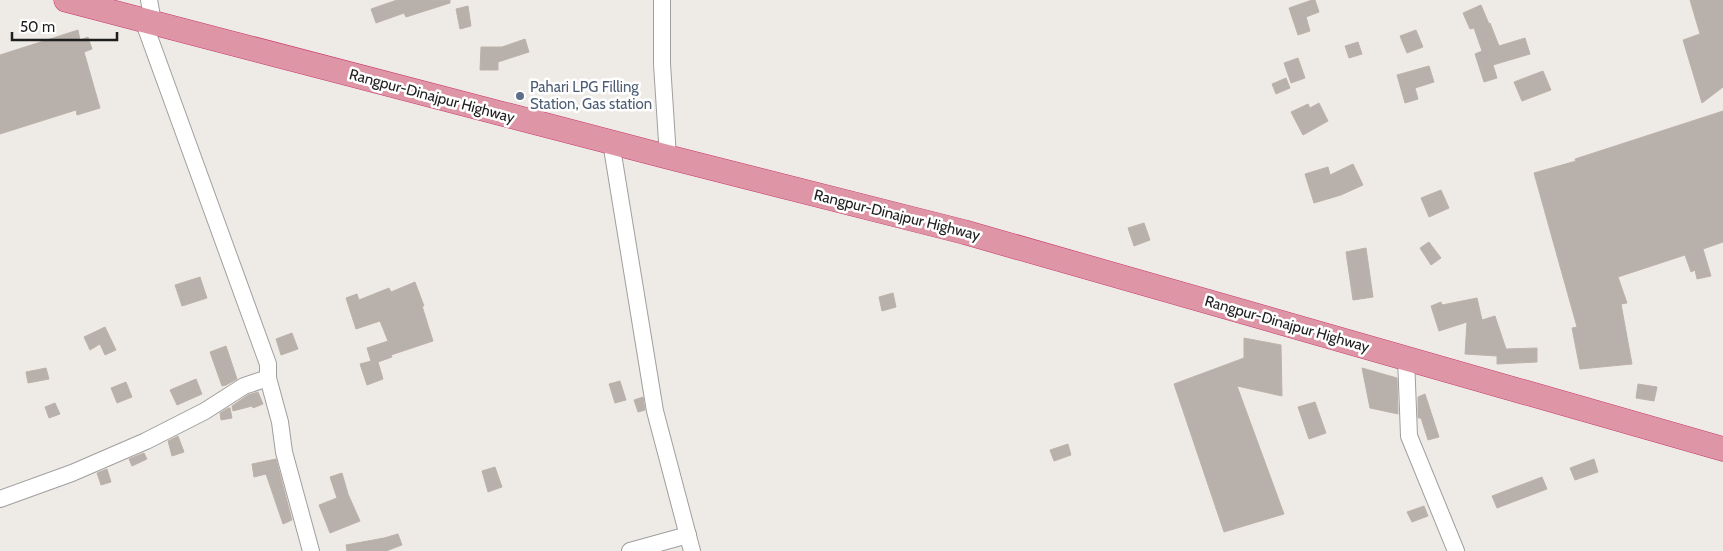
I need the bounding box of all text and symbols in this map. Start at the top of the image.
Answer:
scale bar [12,10,118,42]
text: 50 m [20,18,55,36]
street label: Rangpur-Dinajpur Highway [347,65,517,127]
place label: Pahari LPG Filling Station, Gas station [530,78,652,113]
marker: Pahari LPG Filling Station, Gas station [514,90,526,102]
street label: Rangpur-Dinajpur Highway [812,186,982,244]
street label: Rangpur-Dinajpur Highway [1203,292,1372,356]

